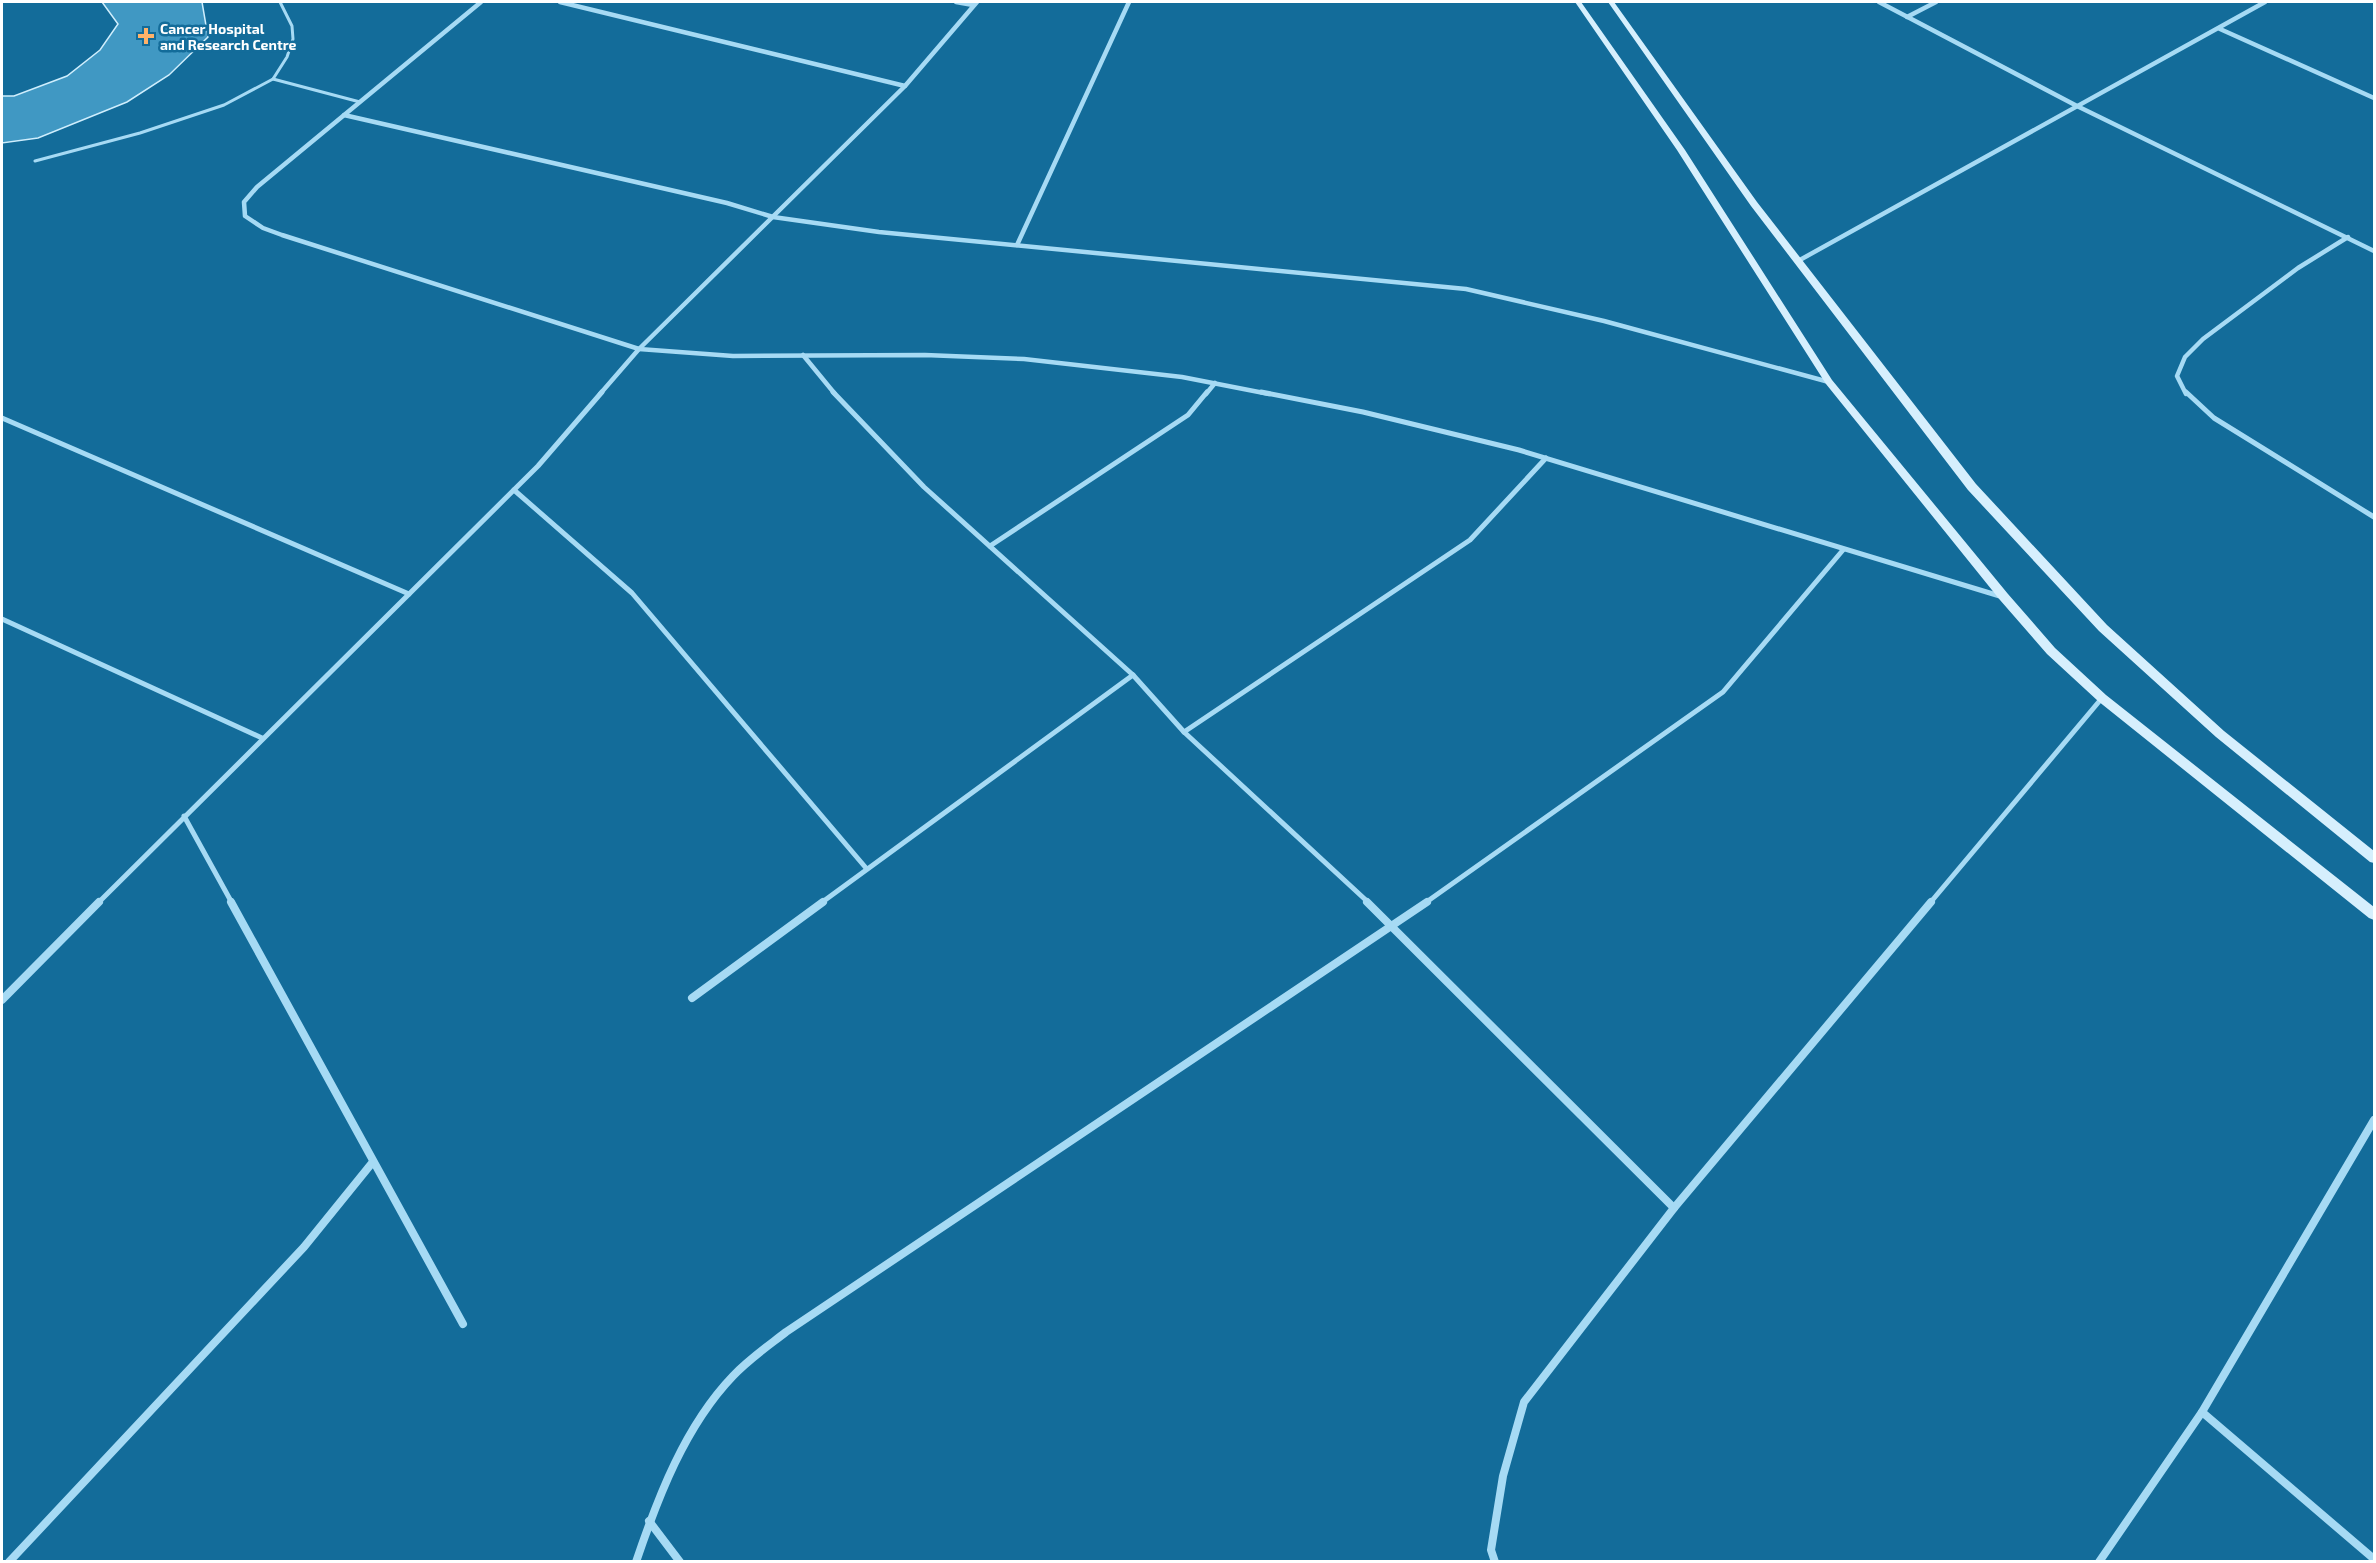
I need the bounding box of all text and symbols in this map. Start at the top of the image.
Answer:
place label: Cancer Hospital and Research Centre [160,20,297,53]
marker: Cancer Hospital and Research Centre [137,27,155,45]

